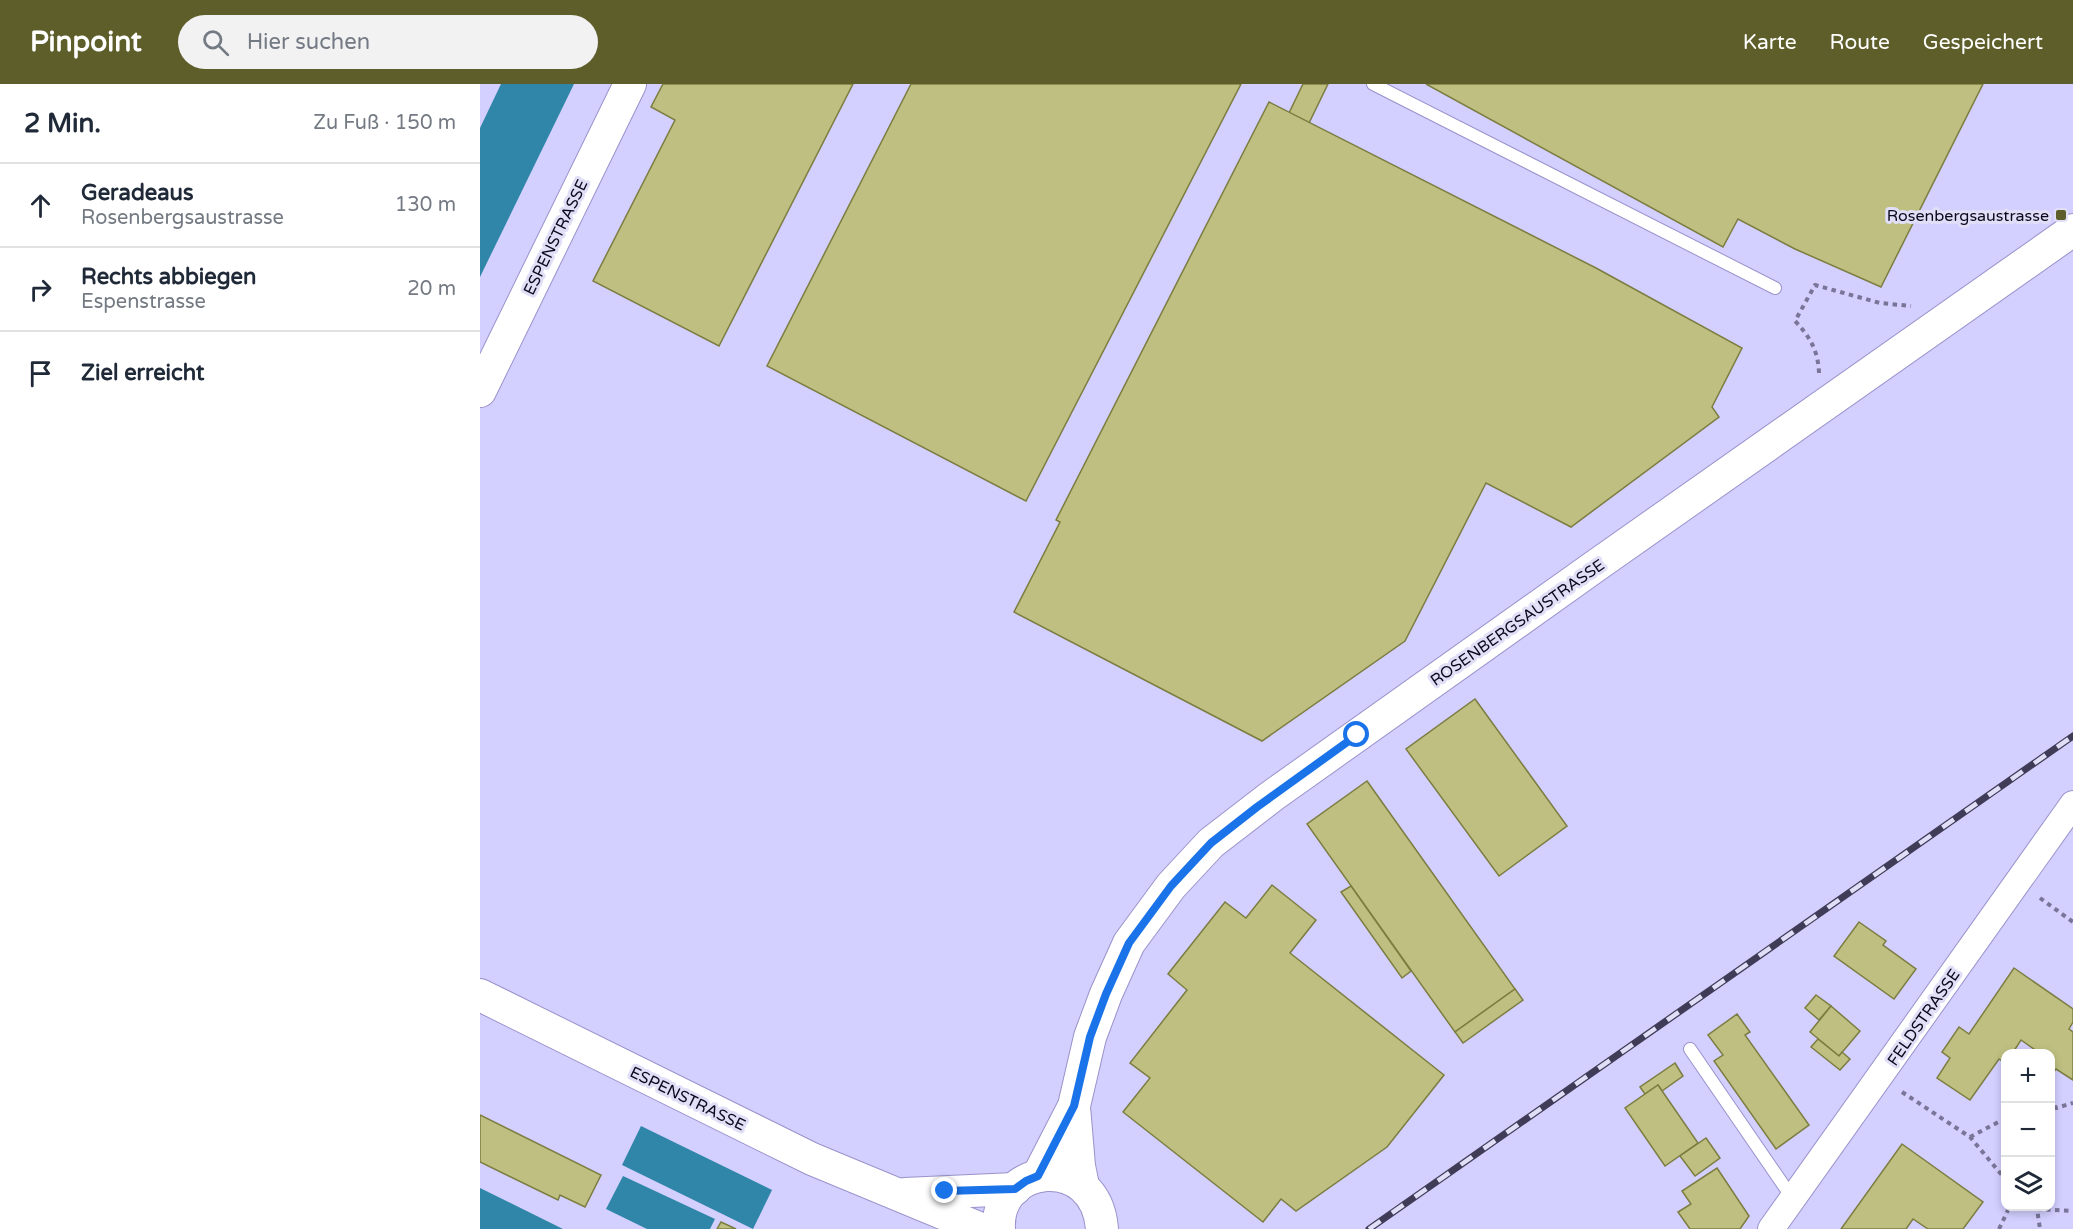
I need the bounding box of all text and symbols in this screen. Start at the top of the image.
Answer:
search box [178,15,598,69]
text: Pinpoint [30,25,142,59]
icon: search [199,26,232,59]
text: Hier suchen [247,29,370,55]
text: Karte [1743,30,1797,55]
text: Route [1830,30,1890,55]
text: Gespeichert [1923,30,2043,55]
text: 2 Min. [24,108,101,139]
text: Zu Fuß · 150 m [313,111,456,135]
street label: ESPENSTRASSE [519,176,593,299]
text: Geradeaus [81,180,193,206]
icon: ahead [24,189,57,222]
text: 130 m [395,193,456,217]
text: Rosenbergsaustrasse [81,206,284,230]
place label: Rosenbergsaustrasse [1887,206,2049,226]
marker: Rosenbergsaustrasse [2054,208,2068,222]
text: Rechts abbiegen [81,264,256,290]
icon: right [24,273,57,306]
text: 20 m [407,277,456,301]
text: Espenstrasse [81,290,206,314]
icon: arrive [24,357,57,390]
text: Ziel erreicht [81,360,204,386]
street label: ROSENBERGSAUSTRASSE [1427,555,1608,691]
route start [1343,721,1369,747]
street label: FELDSTRASSE [1883,965,1965,1070]
map controls [2001,1049,2055,1211]
button: + [2001,1049,2055,1103]
street label: ESPENSTRASSE [626,1062,749,1136]
button: − [2001,1103,2055,1157]
button: layers [2001,1157,2055,1211]
route end [931,1177,957,1203]

